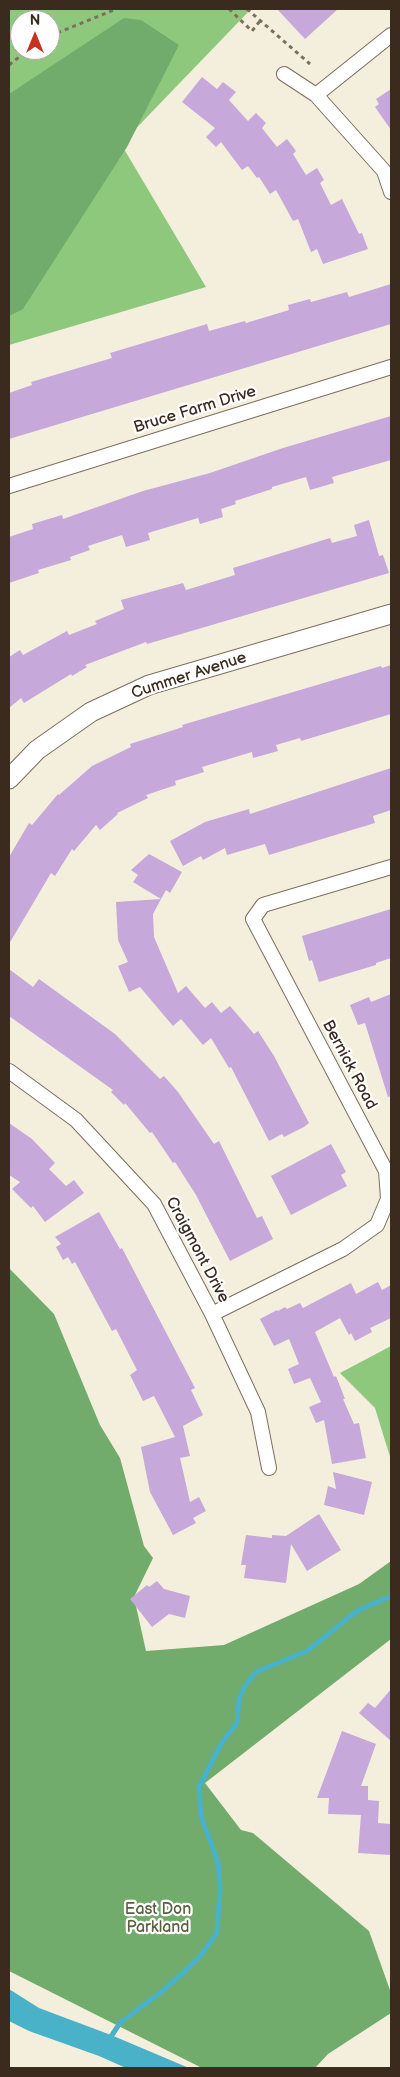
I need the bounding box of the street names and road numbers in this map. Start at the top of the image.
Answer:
street label: Bruce Farm Drive [131,382,259,438]
street label: Cummer Avenue [129,648,249,704]
street label: Bernick Road [317,1017,381,1113]
street label: Craigmont Drive [161,1194,233,1306]

